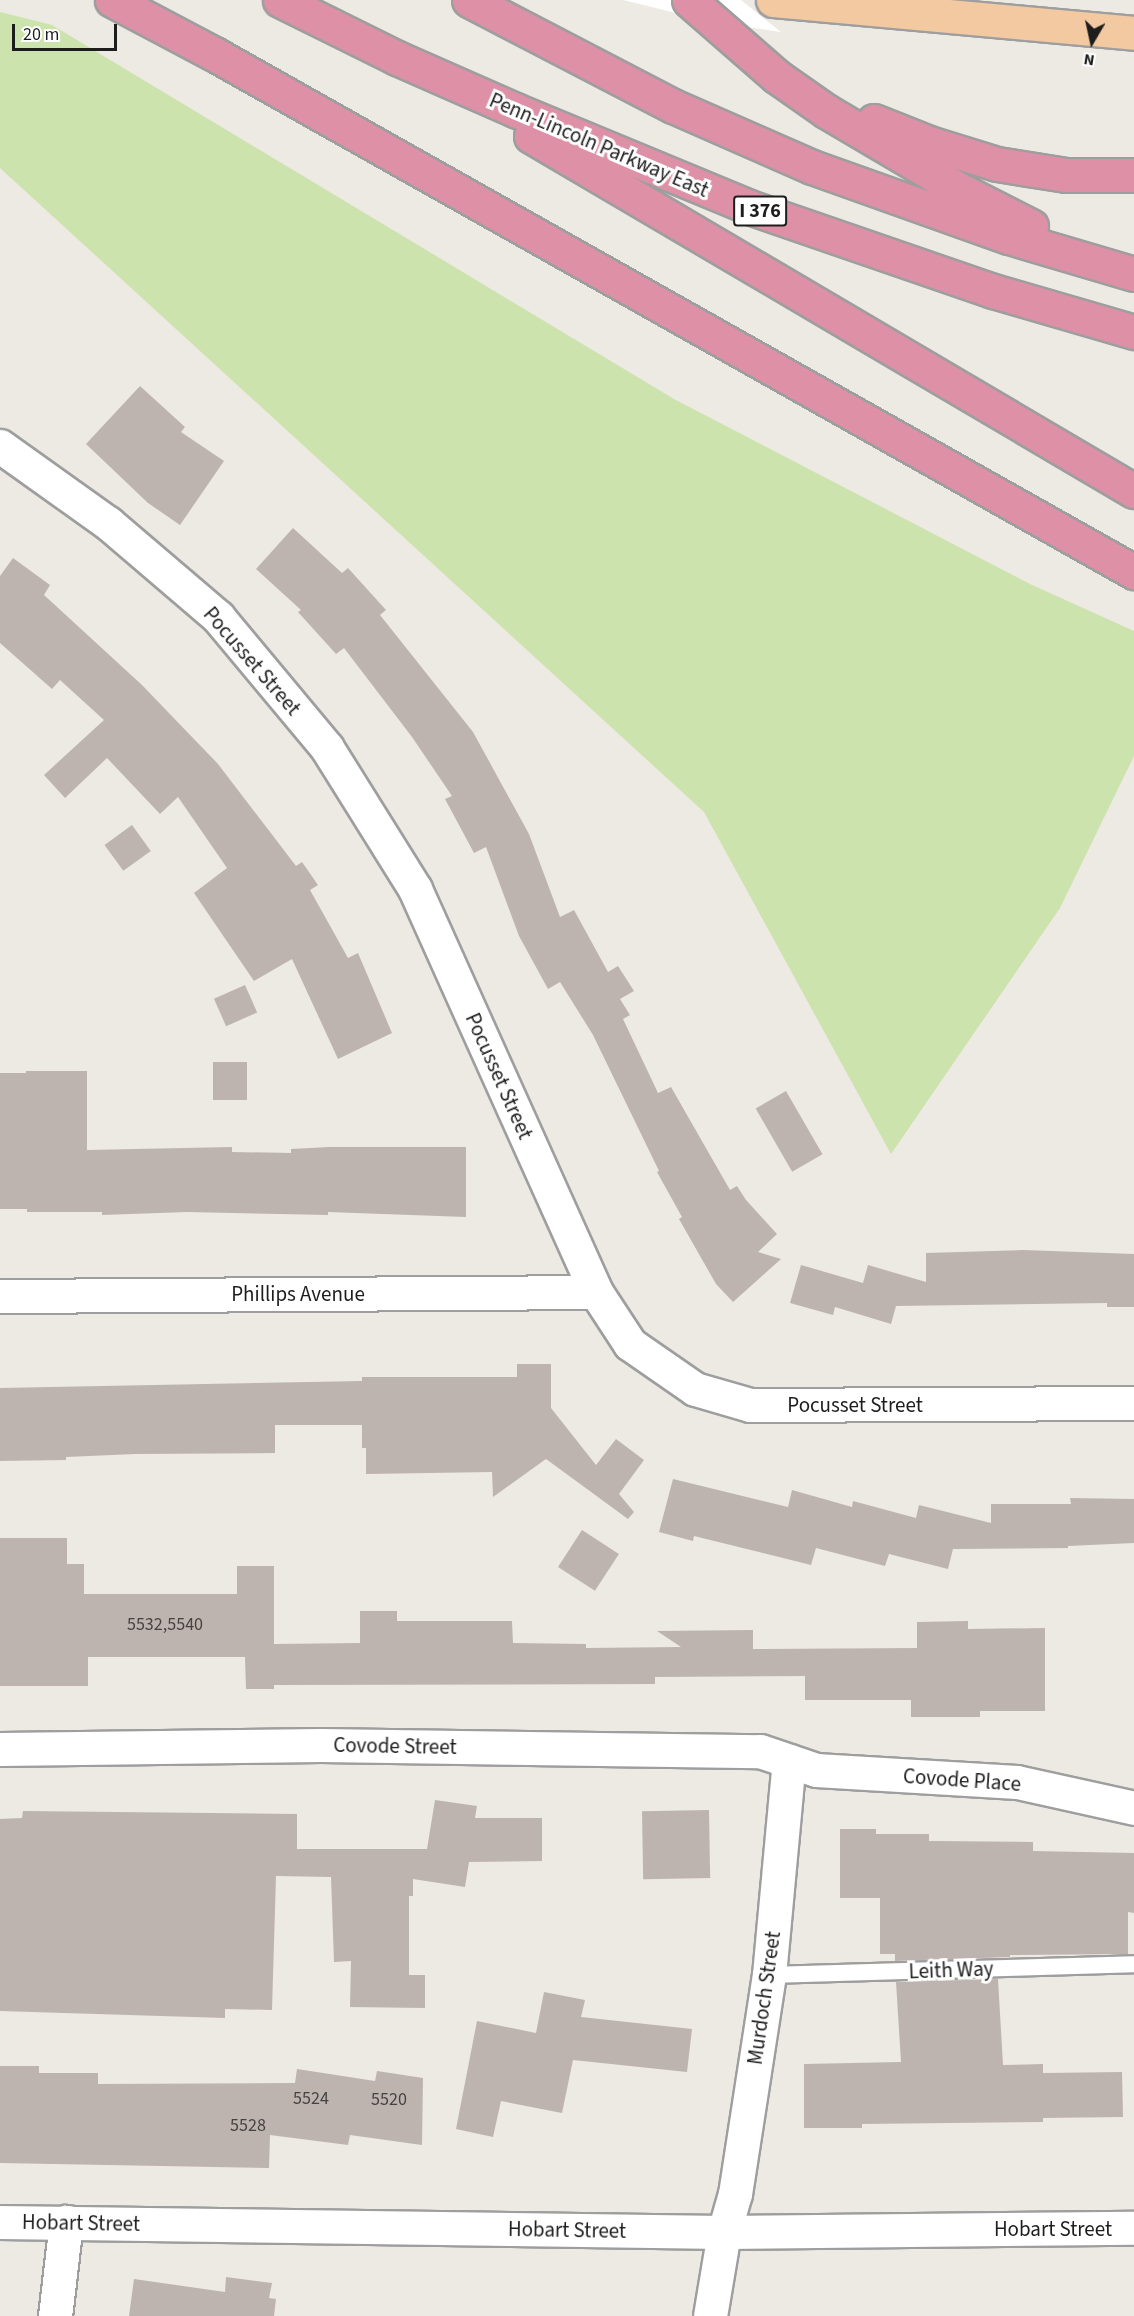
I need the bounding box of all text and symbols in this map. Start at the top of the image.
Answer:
scale bar [15,12,120,50]
north arrow [1062,12,1122,72]
text: 20 m [23,22,59,47]
text: N [1082,48,1096,71]
street label: Penn-Lincoln Parkway East [486,87,712,203]
road number: I 376 [733,194,787,228]
street label: Pocusset Street [198,602,306,720]
street label: Pocusset Street [460,1009,538,1143]
street label: Phillips Avenue [231,1281,365,1307]
street label: Pocusset Street [787,1392,923,1418]
house number: 5532,5540 [127,1614,203,1636]
street label: Covode Street [333,1732,457,1760]
street label: Covode Place [902,1763,1022,1797]
street label: Murdoch Street [742,1930,786,2066]
street label: Leith Way [908,1956,994,1984]
house number: 5524 [293,2088,329,2110]
house number: 5520 [371,2089,407,2111]
house number: 5528 [230,2115,266,2137]
street label: Hobart Street [22,2209,140,2237]
street label: Hobart Street [508,2216,626,2244]
street label: Hobart Street [994,2216,1112,2242]

